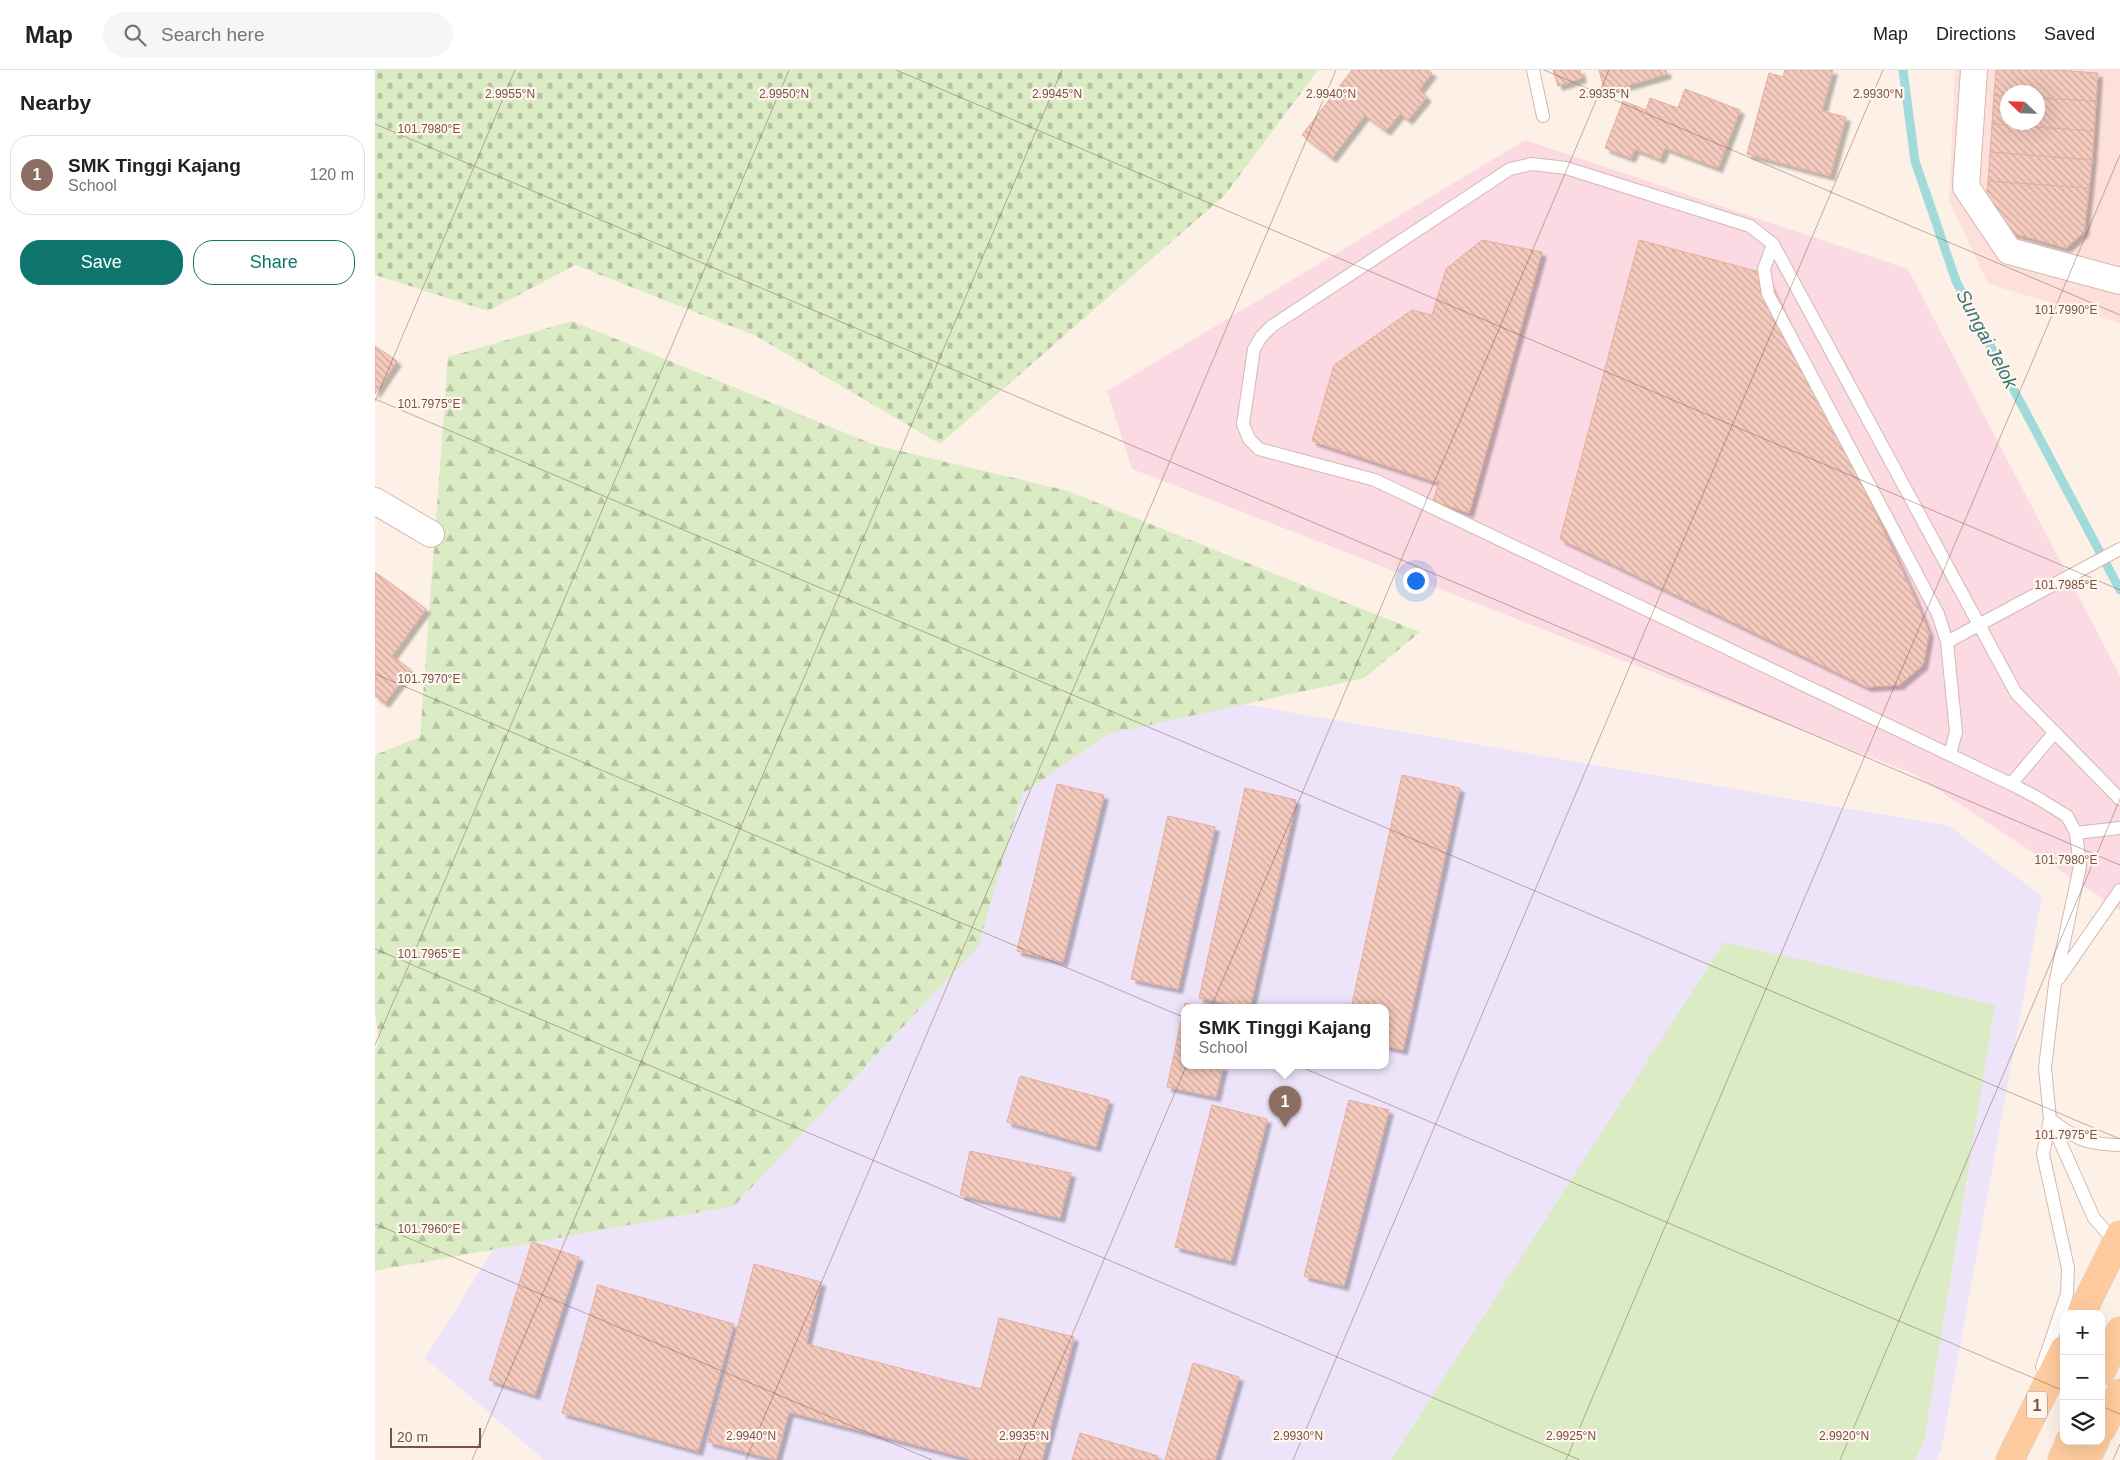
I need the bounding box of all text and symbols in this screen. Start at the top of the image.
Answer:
search box [103,12,453,57]
text: Map [25,21,73,48]
icon: search [121,21,149,49]
text: Search here [161,24,265,45]
text: Map [1873,24,1908,44]
text: Directions [1936,24,2016,44]
text: Saved [2044,24,2095,44]
north arrow [2000,85,2045,130]
text: 2.9955°N [485,87,535,101]
text: 2.9950°N [759,87,809,101]
text: 2.9945°N [1032,87,1082,101]
text: 2.9940°N [1306,87,1356,101]
text: 2.9935°N [1579,87,1629,101]
text: 2.9930°N [1853,87,1903,101]
text: Nearby [20,91,91,114]
text: 101.7980°E [398,122,460,136]
text: SMK Tinggi Kajang [68,155,241,176]
text: 1 [33,166,41,183]
text: 120 m [310,166,354,183]
text: School [68,177,117,194]
button: Save [20,240,183,285]
button: Share [193,240,355,285]
water label: Sungai Jelok [1952,286,2023,393]
text: 101.7990°E [2035,303,2097,317]
text: 101.7975°E [398,397,460,411]
your location [1403,568,1429,594]
text: 101.7985°E [2035,578,2097,592]
text: 101.7970°E [398,672,460,686]
text: 101.7980°E [2035,853,2097,867]
text: 101.7965°E [398,947,460,961]
popup [1181,1004,1389,1069]
text: SMK Tinggi Kajang [1199,1017,1371,1038]
text: School [1199,1039,1248,1056]
pin: 1 [1269,1086,1301,1127]
text: 101.7975°E [2035,1128,2097,1142]
text: 101.7960°E [398,1222,460,1236]
map controls [2060,1310,2105,1445]
button: + [2060,1310,2105,1355]
button: − [2060,1355,2105,1400]
road number: 1 [2027,1392,2047,1418]
button: layers [2060,1400,2105,1445]
scale bar [390,1425,481,1448]
text: 20 m [397,1429,428,1445]
text: 2.9940°N [726,1429,776,1443]
text: 2.9935°N [999,1429,1049,1443]
text: 2.9930°N [1273,1429,1323,1443]
text: 2.9925°N [1546,1429,1596,1443]
text: 2.9920°N [1819,1429,1869,1443]

